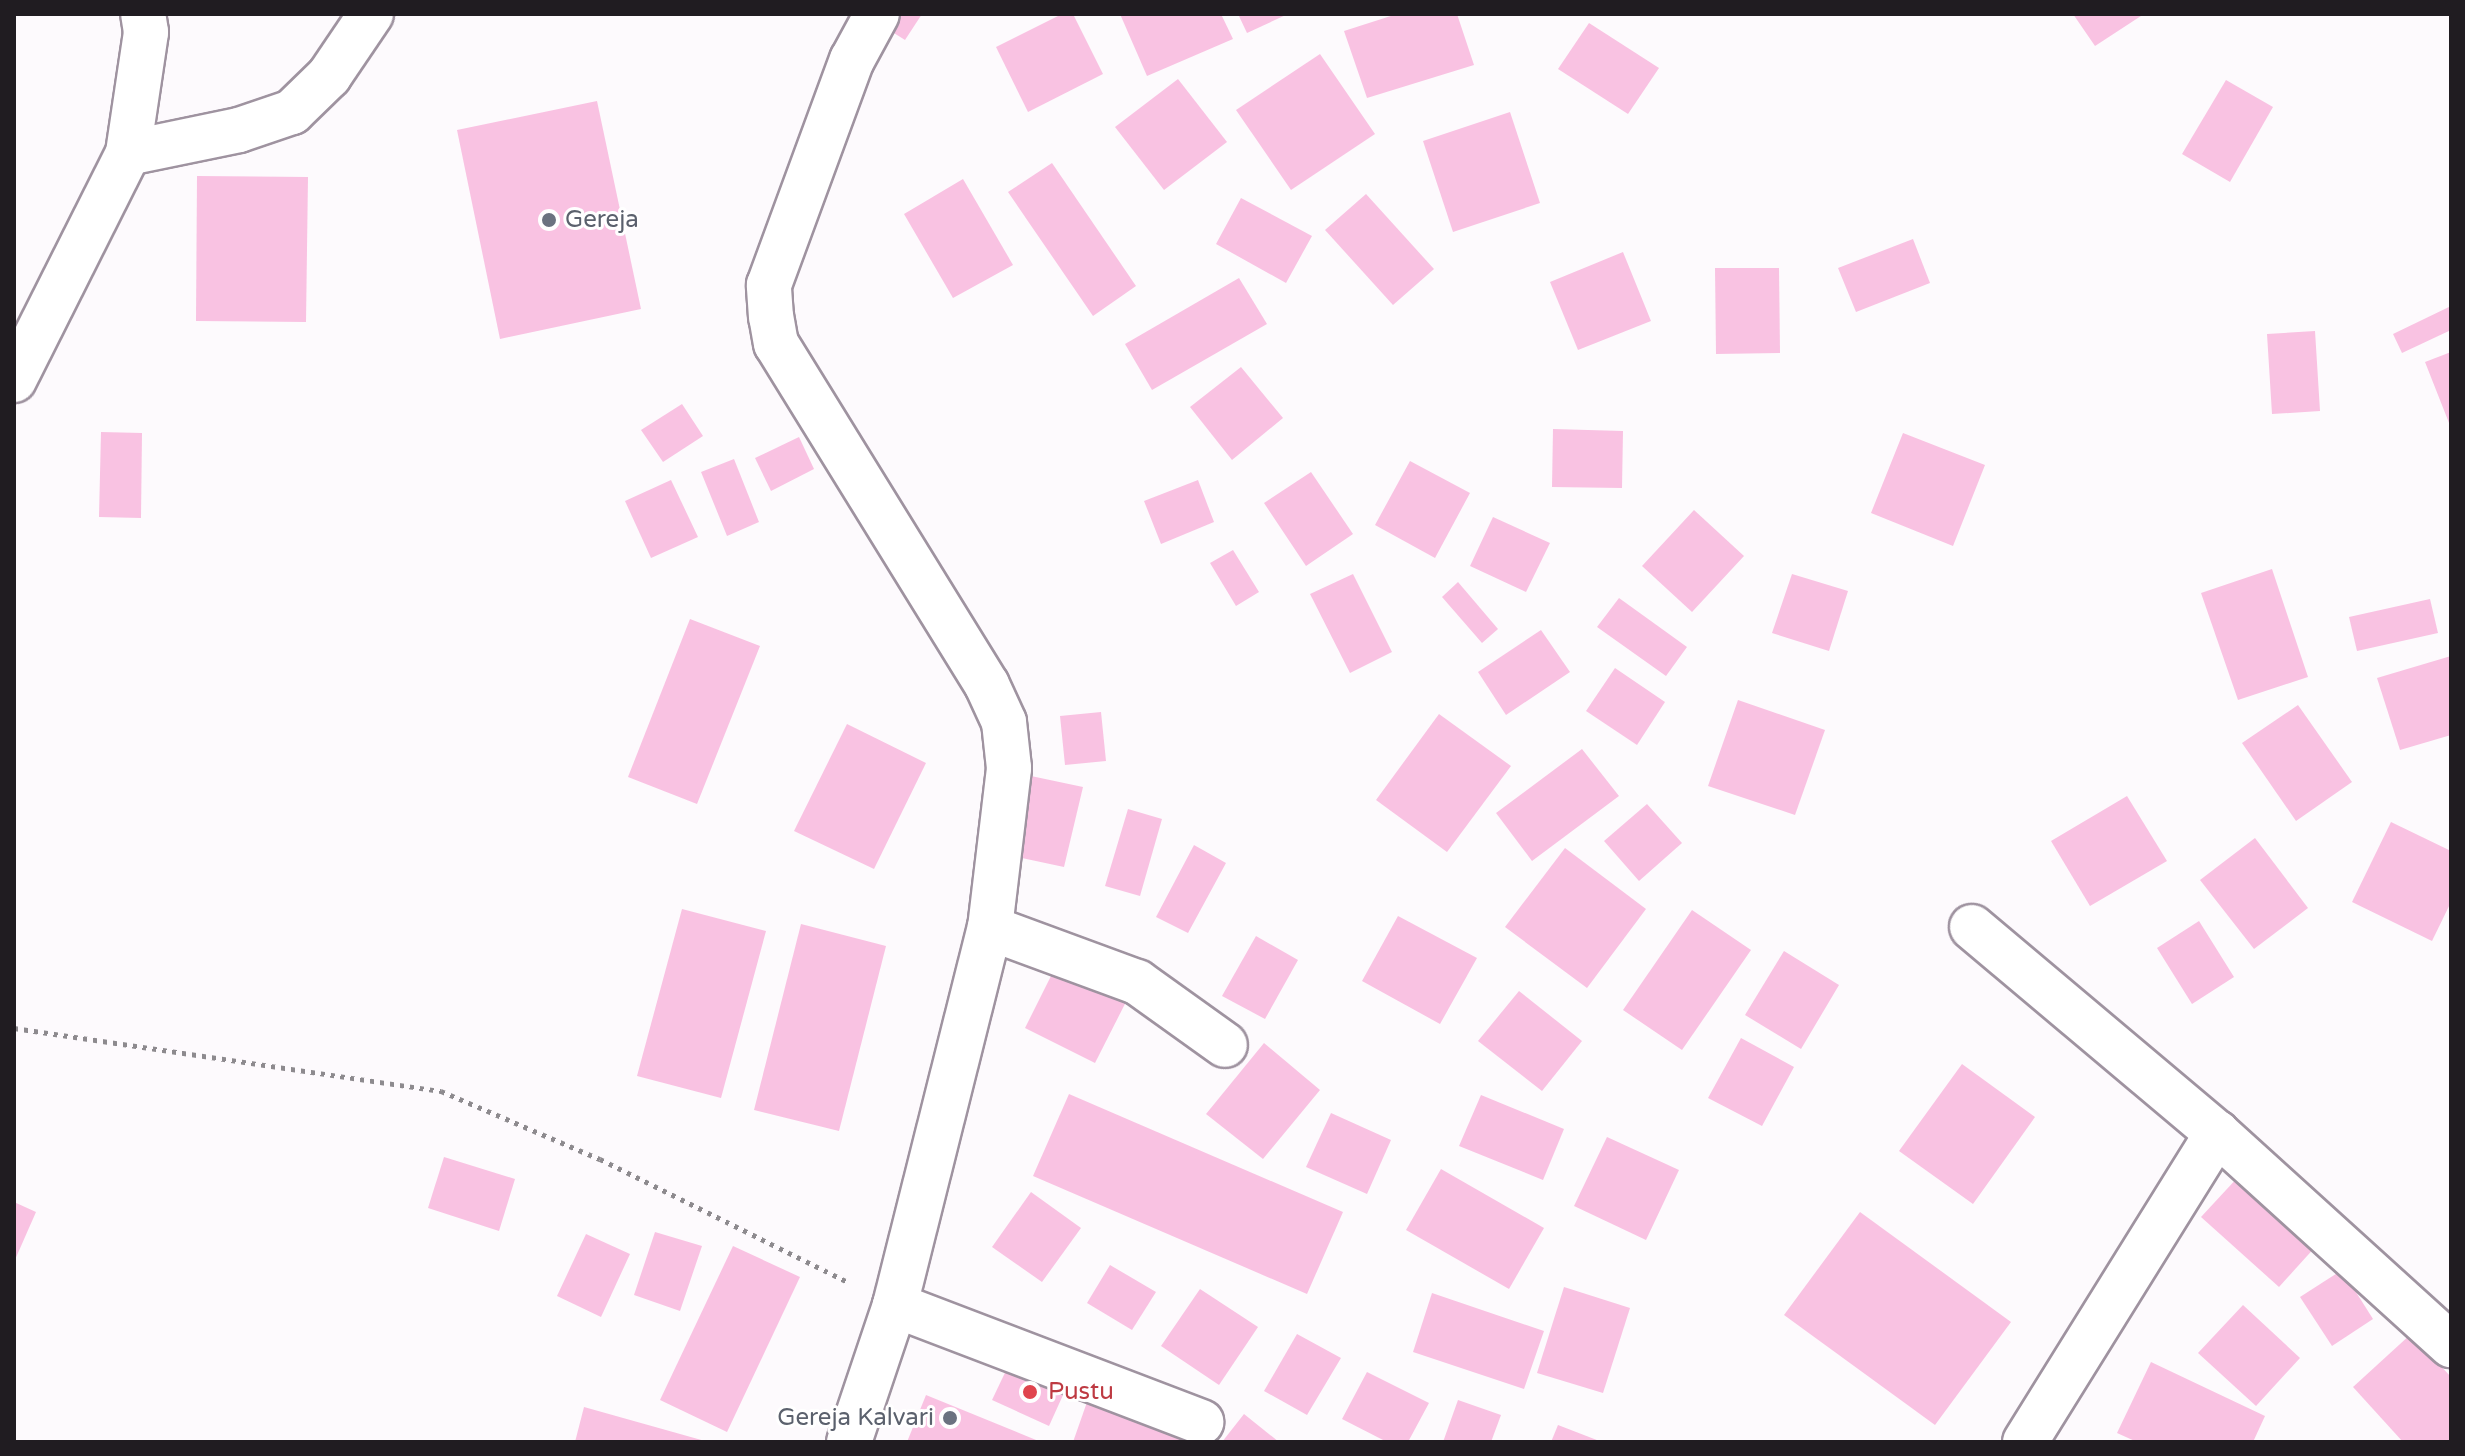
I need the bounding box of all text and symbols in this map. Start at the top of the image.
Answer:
place label: Gereja [565,206,639,234]
marker: Gereja [540,211,558,229]
place label: Pustu [1048,1378,1114,1406]
marker: Pustu [1019,1381,1041,1403]
place label: Gereja Kalvari [777,1404,934,1432]
marker: Gereja Kalvari [941,1409,959,1427]

